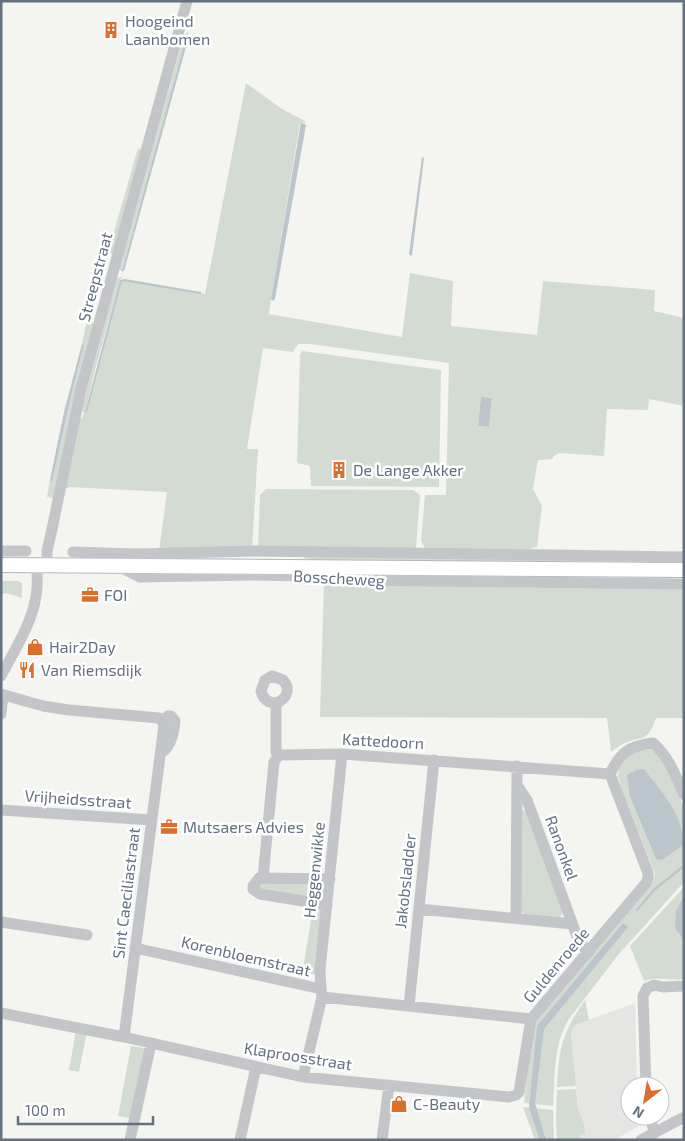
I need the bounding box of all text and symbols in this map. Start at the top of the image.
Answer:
place label: Hoogeind Laanbomen [125,11,210,48]
building icon: Hoogeind Laanbomen [101,20,121,40]
street label: Streepstraat [73,230,116,324]
building icon: De Lange Akker [329,460,349,480]
place label: De Lange Akker [353,460,464,479]
street label: Bosscheweg [293,566,385,589]
office icon: FOI [80,585,100,605]
place label: FOI [104,585,127,604]
shop icon: Hair2Day [25,637,45,657]
place label: Hair2Day [49,637,116,656]
restaurant icon: Van Riemsdijk [17,660,37,680]
place label: Van Riemsdijk [41,660,142,680]
street label: Kattedoorn [342,729,425,752]
street label: Vrijheidsstraat [24,785,132,813]
street label: Ranonkel [542,813,583,883]
office icon: Mutsaers Advies [159,817,179,837]
place label: Mutsaers Advies [183,817,304,836]
street label: Heggenwikke [299,821,328,919]
street label: Sint Caeciliastraat [108,826,143,960]
street label: Jakobsladder [390,832,419,929]
street label: Guldenroede [519,923,593,1006]
street label: Korenbloemstraat [180,931,313,980]
street label: Klaproosstraat [243,1038,353,1073]
north arrow [620,1076,670,1126]
scale bar [18,1094,152,1126]
shop icon: C-Beauty [389,1094,409,1114]
place label: C-Beauty [413,1094,481,1113]
text: 100 m [25,1101,66,1119]
text: N [629,1103,647,1122]

